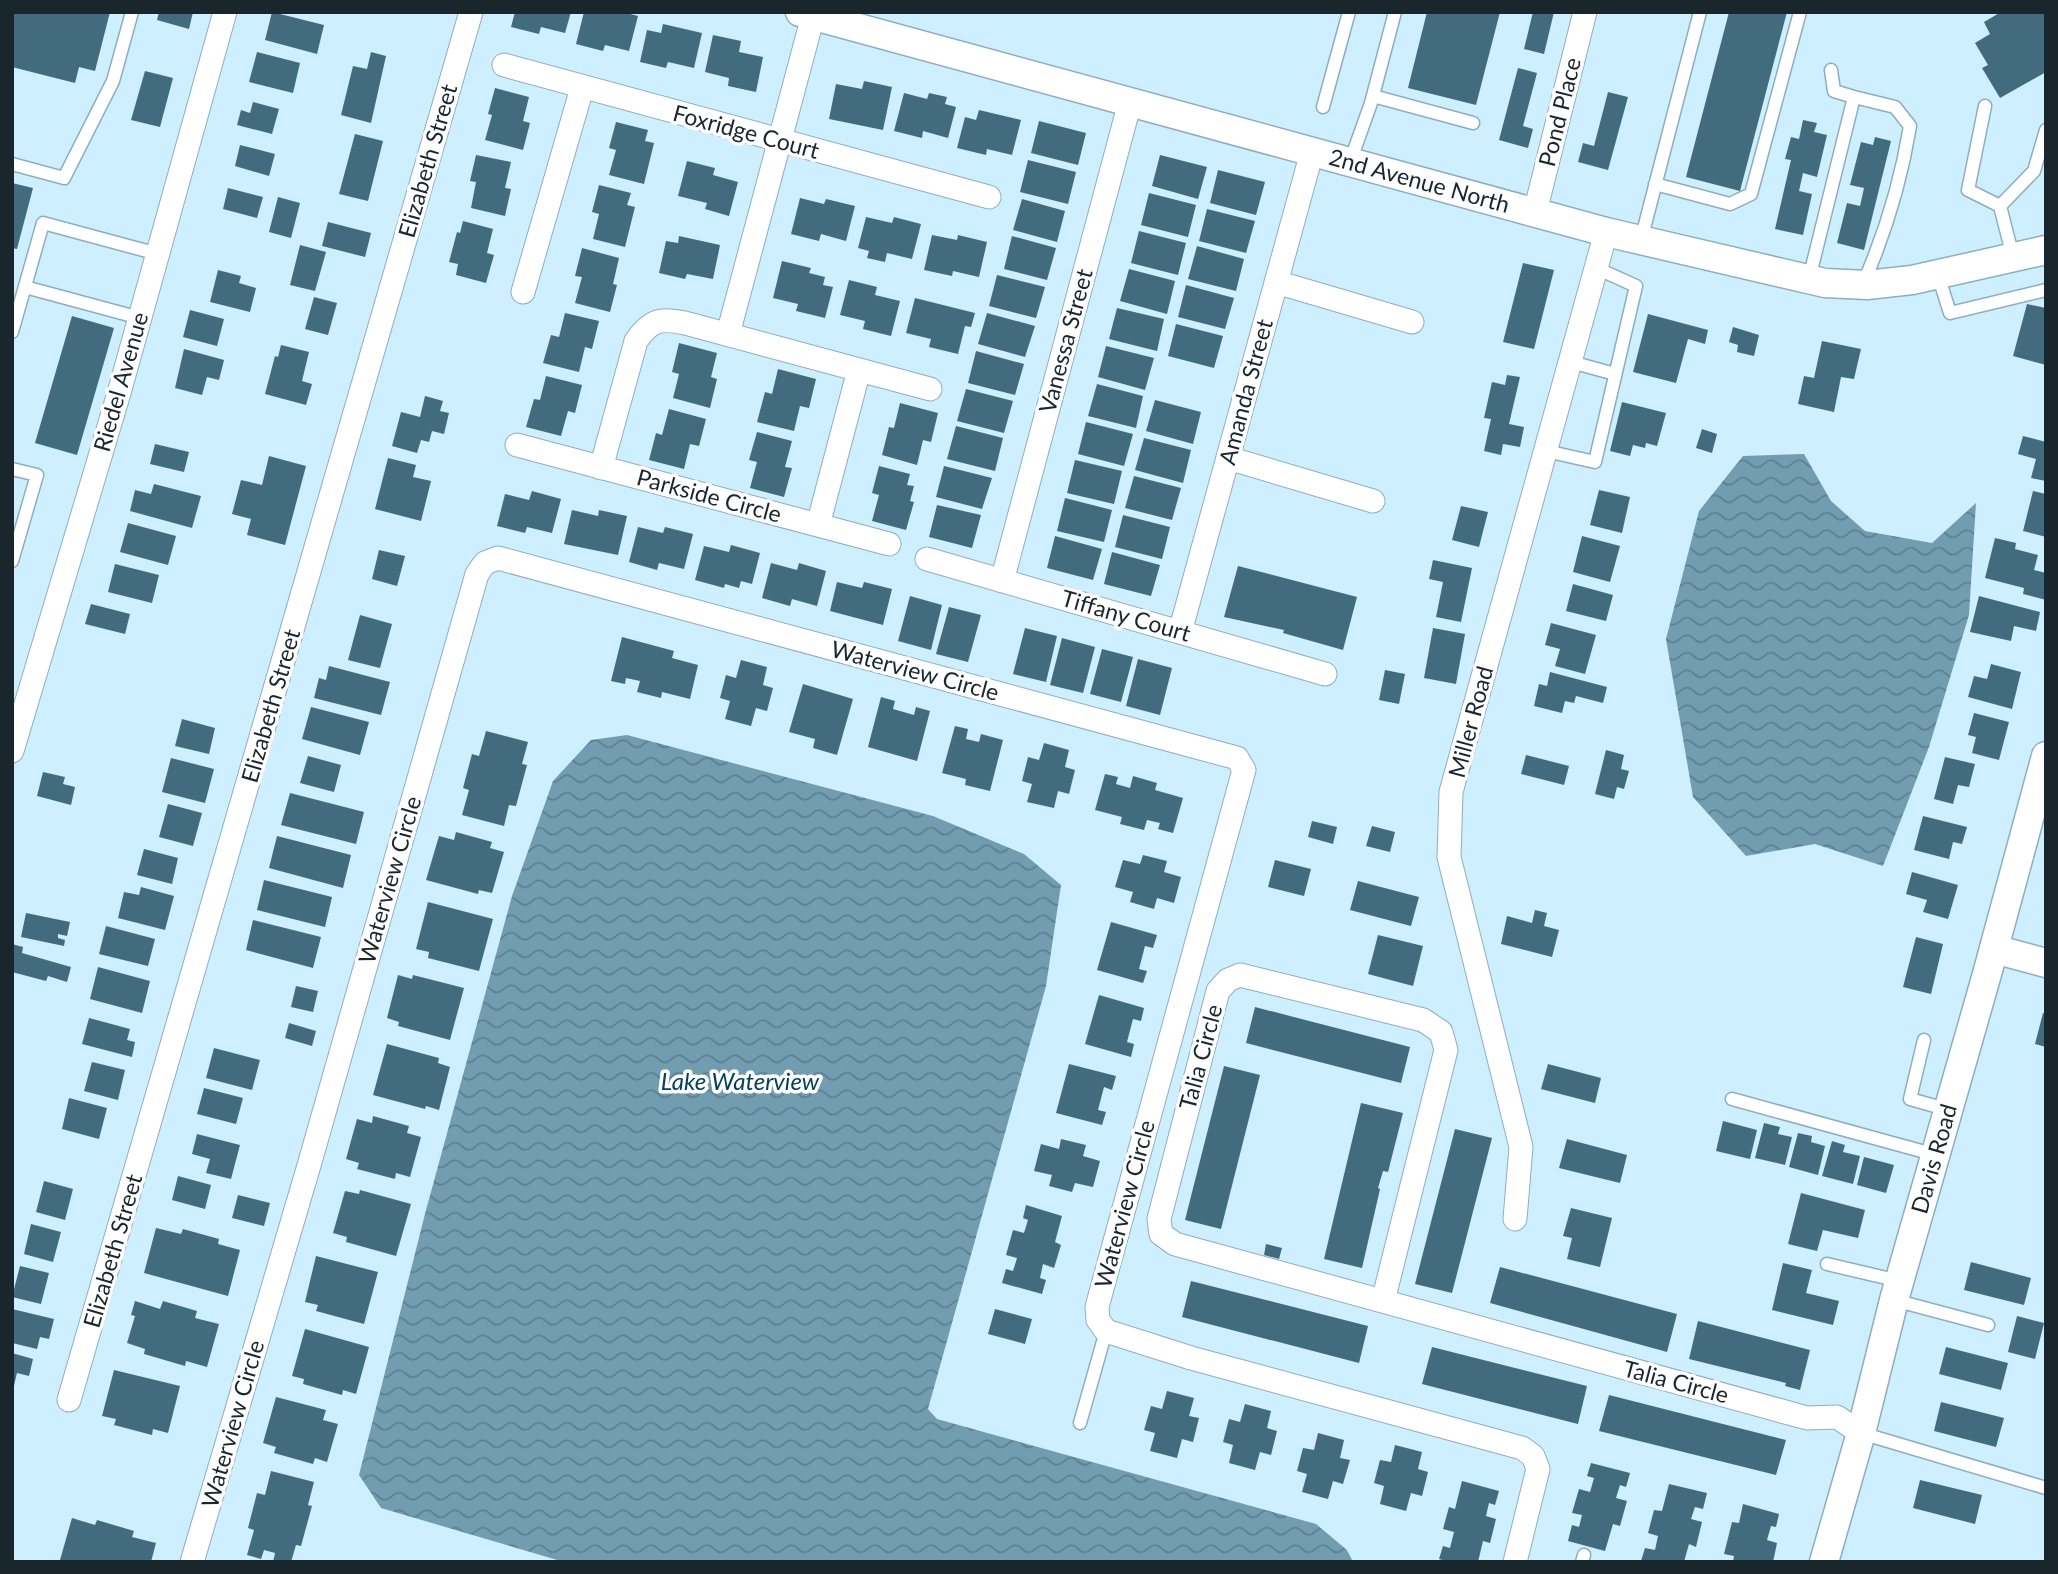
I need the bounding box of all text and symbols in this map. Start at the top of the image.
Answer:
street label: Pond Place [1532,54,1586,169]
street label: Elizabeth Street [392,80,463,241]
street label: Foxridge Court [670,98,823,164]
street label: 2nd Avenue North [1326,142,1513,218]
street label: Vanessa Street [1032,265,1098,416]
street label: Riedel Avenue [87,309,153,455]
street label: Amanda Street [1212,315,1278,468]
street label: Parkside Circle [634,462,785,528]
street label: Tiffany Court [1058,583,1195,647]
street label: Elizabeth Street [235,625,306,786]
street label: Waterview Circle [828,634,1002,706]
street label: Miller Road [1442,663,1498,781]
street label: Waterview Circle [352,793,426,967]
street label: Talia Circle [1173,1001,1228,1113]
water label: Lake Waterview [661,1066,820,1095]
street label: Davis Road [1904,1101,1962,1217]
street label: Waterview Circle [1088,1117,1160,1291]
street label: Elizabeth Street [77,1170,148,1331]
street label: Waterview Circle [195,1337,269,1511]
street label: Talia Circle [1620,1354,1732,1409]

